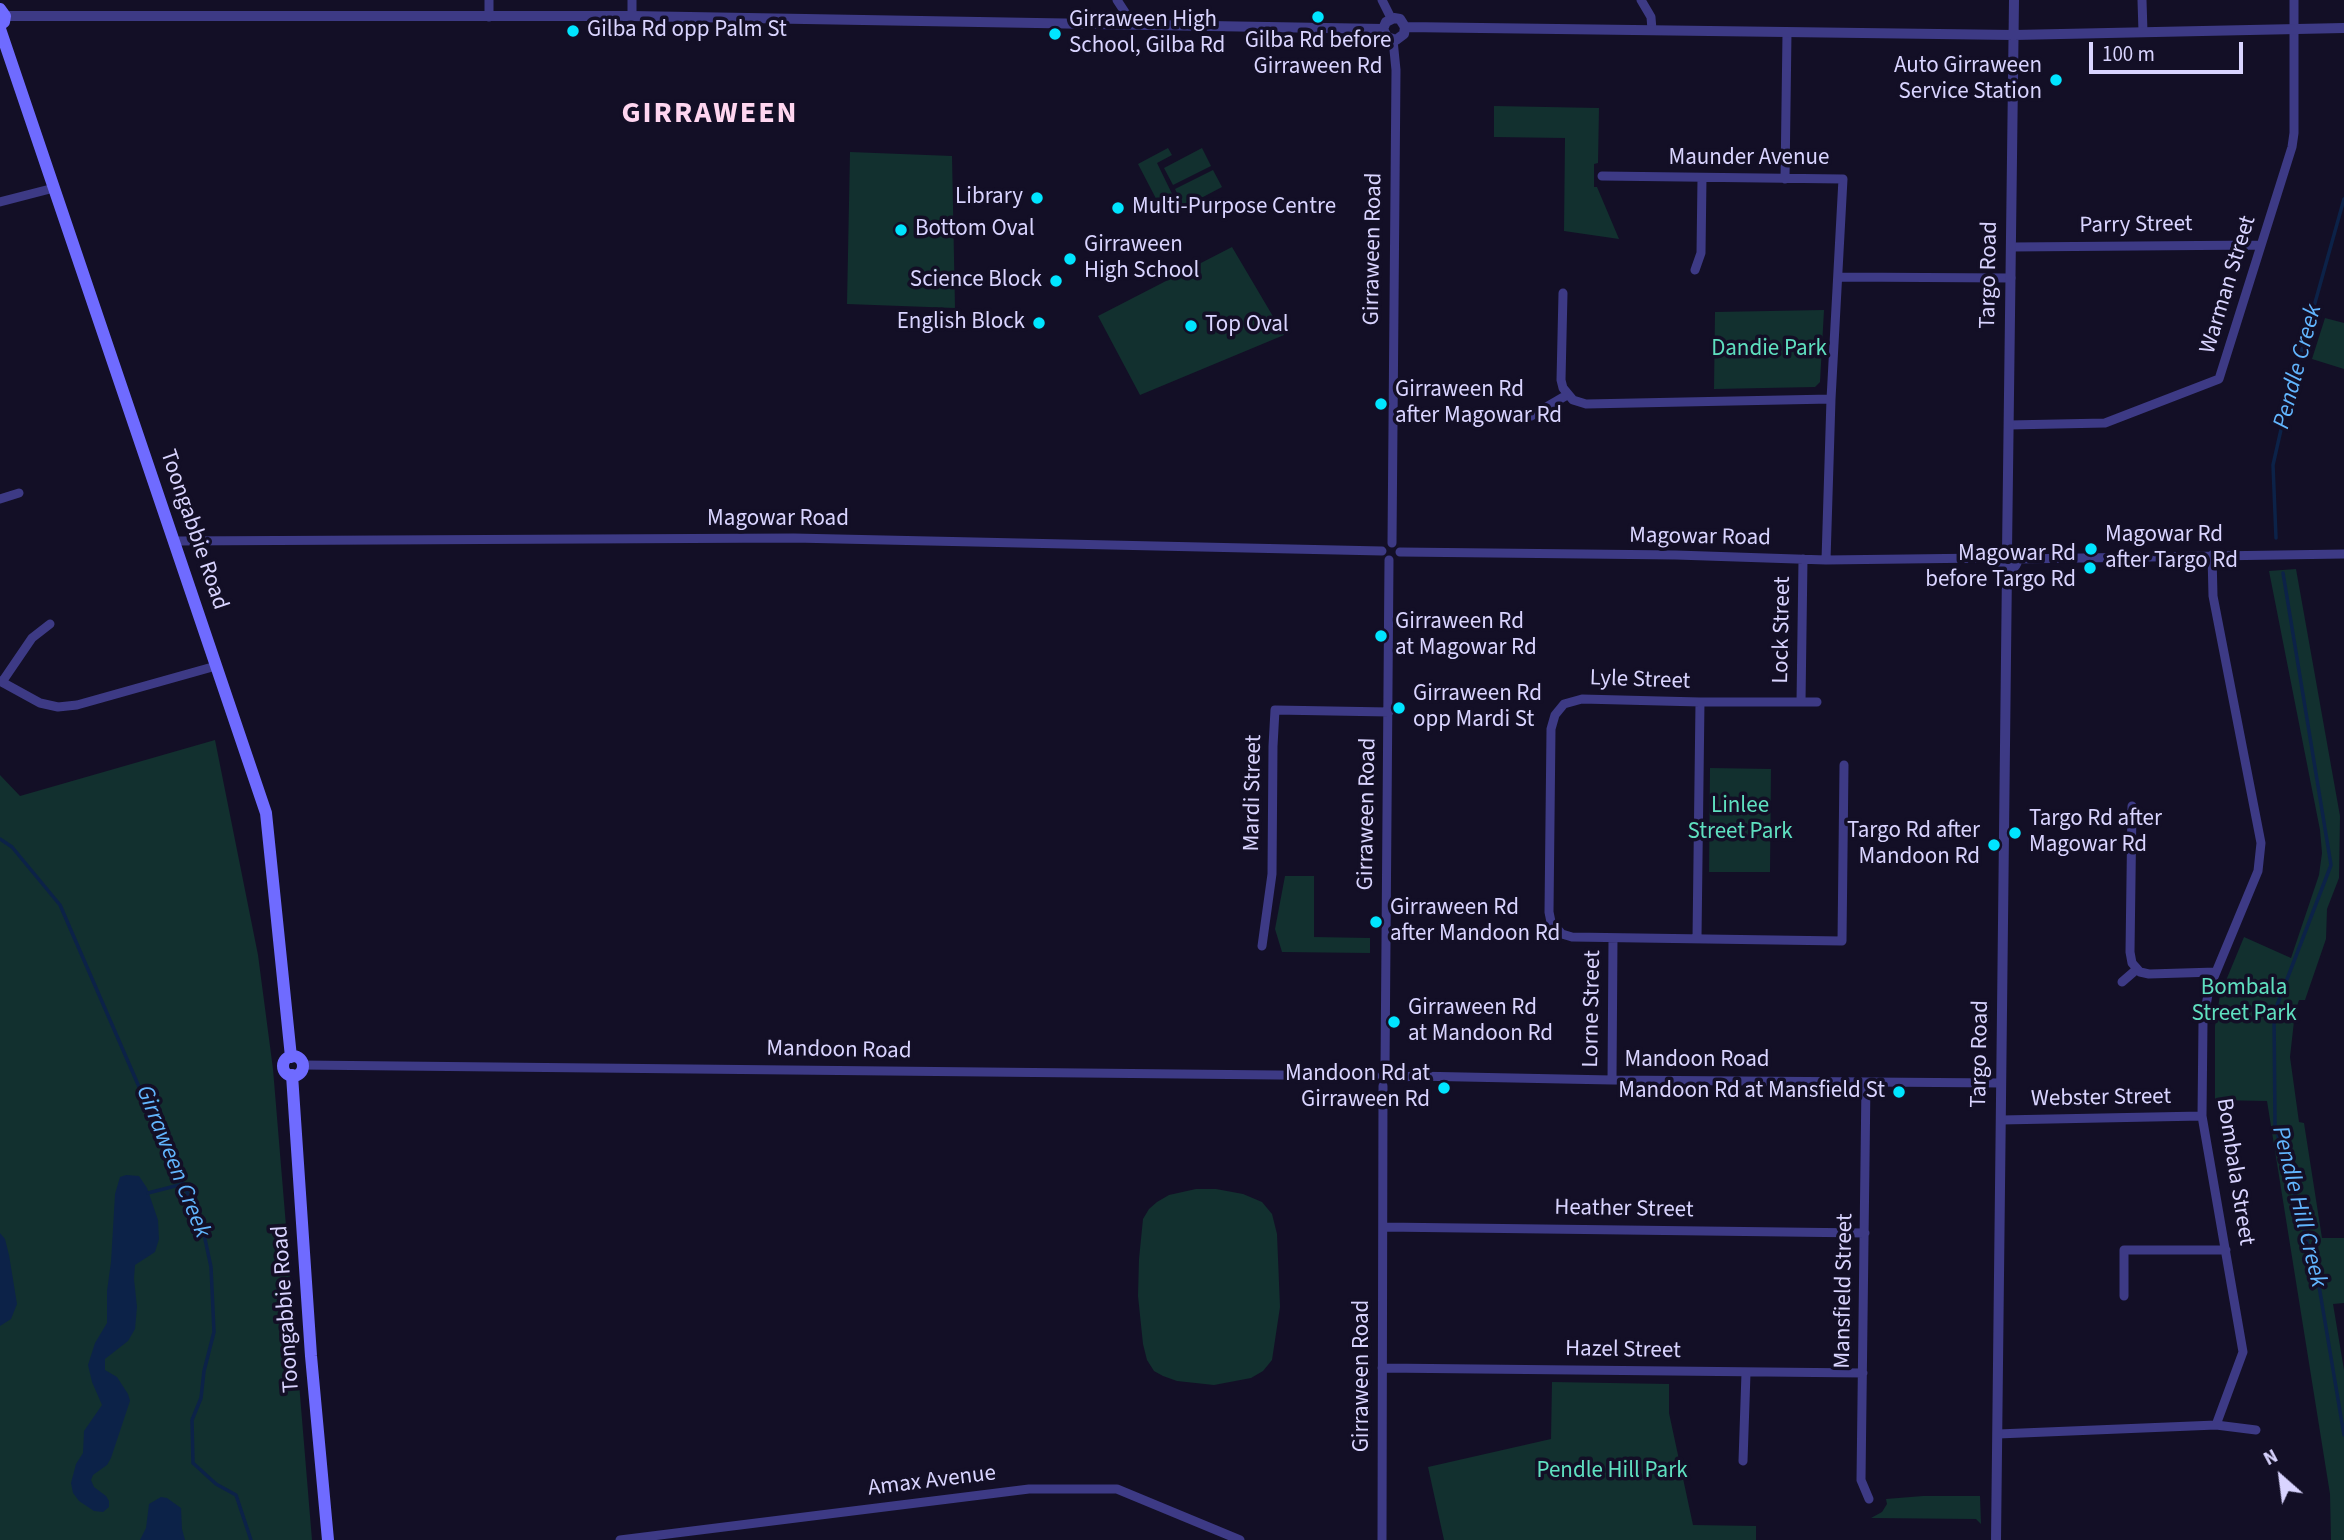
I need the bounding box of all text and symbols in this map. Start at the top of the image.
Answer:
place label: Girraween High School, Gilba Rd [1069,7,1225,61]
marker: Gilba Rd before Girraween Rd [1310,9,1326,25]
place label: Gilba Rd opp Palm St [587,17,787,45]
marker: Gilba Rd opp Palm St [565,23,581,39]
marker: Girraween High School, Gilba Rd [1047,26,1063,42]
place label: Gilba Rd before Girraween Rd [1245,28,1391,82]
scale bar [2092,28,2246,72]
text: 100 m [2102,39,2155,69]
place label: Auto Girraween Service Station [1894,53,2042,107]
marker: Auto Girraween Service Station [2048,72,2064,88]
district label: GIRRAWEEN [623,97,797,133]
street label: Maunder Avenue [1668,145,1830,173]
street label: Girraween Road [1359,172,1389,326]
place label: Library [955,184,1023,212]
marker: Library [1029,190,1045,206]
place label: Multi-Purpose Centre [1132,194,1336,222]
marker: Multi-Purpose Centre [1110,200,1126,216]
street label: Parry Street [2079,211,2193,241]
street label: Warman Street [2195,213,2263,357]
place label: Bottom Oval [915,216,1035,244]
street label: Targo Road [1975,221,2005,329]
marker: Bottom Oval [893,222,909,238]
place label: Girraween High School [1084,232,1199,286]
marker: Girraween High School [1062,251,1078,267]
place label: Science Block [910,267,1042,295]
marker: Science Block [1048,273,1064,289]
water label: Pendle Creek [2269,302,2329,432]
place label: English Block [897,309,1025,337]
place label: Top Oval [1205,312,1289,340]
marker: English Block [1031,315,1047,331]
marker: Top Oval [1183,318,1199,334]
park label: Dandie Park [1711,336,1827,364]
place label: Girraween Rd after Magowar Rd [1395,377,1562,431]
marker: Girraween Rd after Magowar Rd [1373,396,1389,412]
street label: Toongabbie Road [153,446,233,614]
street label: Magowar Road [707,506,849,534]
place label: Magowar Rd after Targo Rd [2105,522,2238,576]
street label: Magowar Road [1629,523,1771,553]
place label: Magowar Rd before Targo Rd [1925,541,2076,595]
marker: Magowar Rd after Targo Rd [2083,541,2099,557]
marker: Magowar Rd before Targo Rd [2082,560,2098,576]
street label: Lock Street [1768,576,1798,684]
place label: Girraween Rd at Magowar Rd [1395,609,1537,663]
marker: Girraween Rd at Magowar Rd [1373,628,1389,644]
street label: Lyle Street [1589,665,1691,697]
place label: Girraween Rd opp Mardi St [1413,681,1542,735]
marker: Girraween Rd opp Mardi St [1391,700,1407,716]
street label: Mardi Street [1239,734,1269,852]
street label: Girraween Road [1353,737,1383,891]
park label: Linlee Street Park [1687,793,1793,847]
place label: Targo Rd after Magowar Rd [2029,806,2162,860]
place label: Targo Rd after Mandoon Rd [1847,818,1980,872]
marker: Targo Rd after Magowar Rd [2007,825,2023,841]
marker: Targo Rd after Mandoon Rd [1986,837,2002,853]
place label: Girraween Rd after Mandoon Rd [1390,895,1560,949]
marker: Girraween Rd after Mandoon Rd [1368,914,1384,930]
street label: Lorne Street [1578,950,1608,1068]
park label: Bombala Street Park [2191,975,2297,1029]
place label: Girraween Rd at Mandoon Rd [1408,995,1553,1049]
street label: Targo Road [1966,1000,1996,1108]
marker: Girraween Rd at Mandoon Rd [1386,1014,1402,1030]
street label: Mandoon Road [766,1036,912,1066]
street label: Mandoon Road [1624,1047,1770,1075]
place label: Mandoon Rd at Girraween Rd [1285,1061,1430,1115]
place label: Mandoon Rd at Mansfield St [1618,1078,1885,1106]
marker: Mandoon Rd at Girraween Rd [1436,1080,1452,1096]
water label: Girraween Creek [128,1082,216,1242]
marker: Mandoon Rd at Mansfield St [1891,1084,1907,1100]
street label: Webster Street [2031,1084,2171,1114]
street label: Bombala Street [2209,1096,2259,1248]
water label: Pendle Hill Creek [2264,1123,2332,1291]
street label: Heather Street [1554,1195,1694,1225]
street label: Mansfield Street [1830,1213,1860,1369]
street label: Toongabbie Road [267,1224,307,1394]
street label: Girraween Road [1349,1300,1377,1452]
street label: Hazel Street [1565,1336,1681,1366]
north arrow [2246,1442,2316,1512]
text: N [2259,1443,2283,1473]
park label: Pendle Hill Park [1536,1458,1688,1486]
street label: Amax Avenue [866,1460,998,1504]

